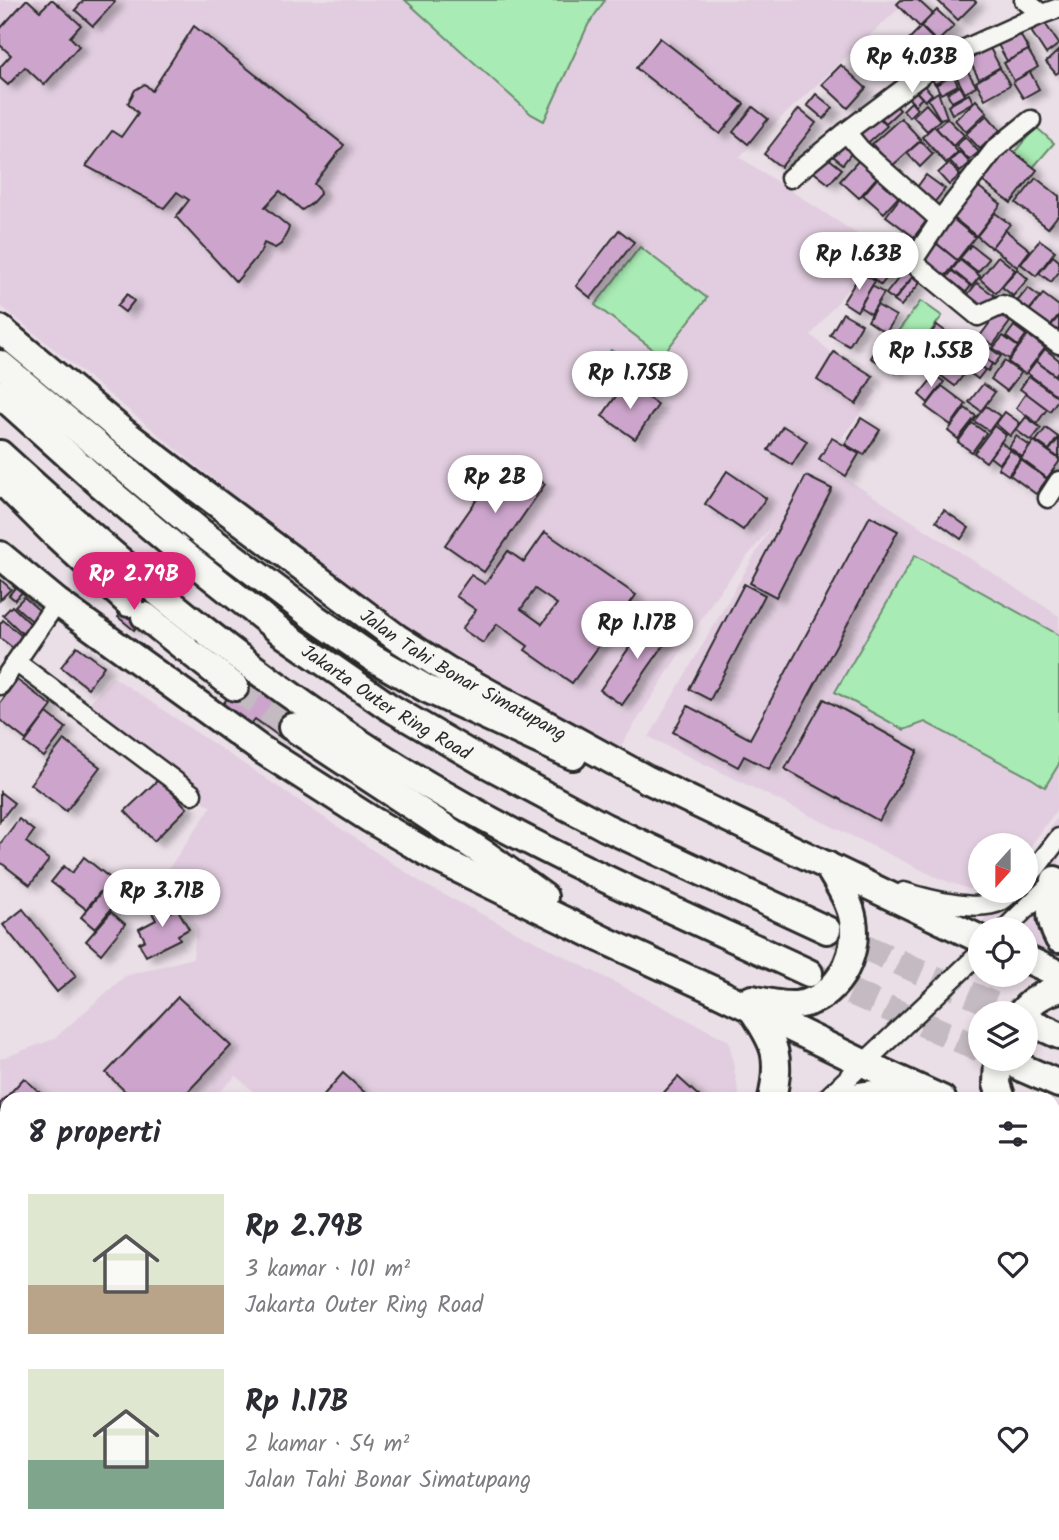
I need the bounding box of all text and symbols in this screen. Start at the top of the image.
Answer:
pin: Rp 4.03B [840,36,984,95]
text: Rp 4.03B [866,40,958,76]
pin: Rp 1.63B [787,232,931,292]
text: Rp 1.63B [816,237,902,273]
pin: Rp 1.55B [859,330,1003,389]
text: Rp 1.55B [888,334,974,370]
pin: Rp 1.75B [558,352,702,411]
text: Rp 1.75B [588,356,672,392]
pin: Rp 2B [446,456,544,515]
text: Rp 2B [464,460,526,496]
pin: Rp 2.79B [62,552,206,612]
text: Rp 2.79B [89,557,179,593]
street label: Jalan Tahi Bonar Simatupang [353,602,571,750]
pin: Rp 1.17B [565,602,709,661]
text: Rp 1.17B [597,606,677,642]
street label: Jakarta Outer Ring Road [294,637,477,769]
north arrow [968,833,1038,903]
map controls [968,833,1038,1071]
pin: Rp 3.71B [90,870,234,929]
text: Rp 3.71B [119,874,205,910]
button: locate [968,917,1038,987]
button: layers [968,1001,1038,1071]
text: 8 properti [28,1110,161,1158]
icon: filters [994,1115,1032,1153]
text: Rp 2.79B [245,1204,363,1252]
icon: home [84,1222,168,1306]
icon: heart [994,1245,1032,1283]
text: 3 kamar · 101 m² [245,1252,410,1288]
text: Jakarta Outer Ring Road [245,1288,483,1324]
text: Rp 1.17B [245,1379,349,1427]
icon: home [84,1397,168,1481]
icon: heart [994,1420,1032,1458]
text: 2 kamar · 54 m² [245,1427,409,1463]
text: Jalan Tahi Bonar Simatupang [245,1463,531,1499]

